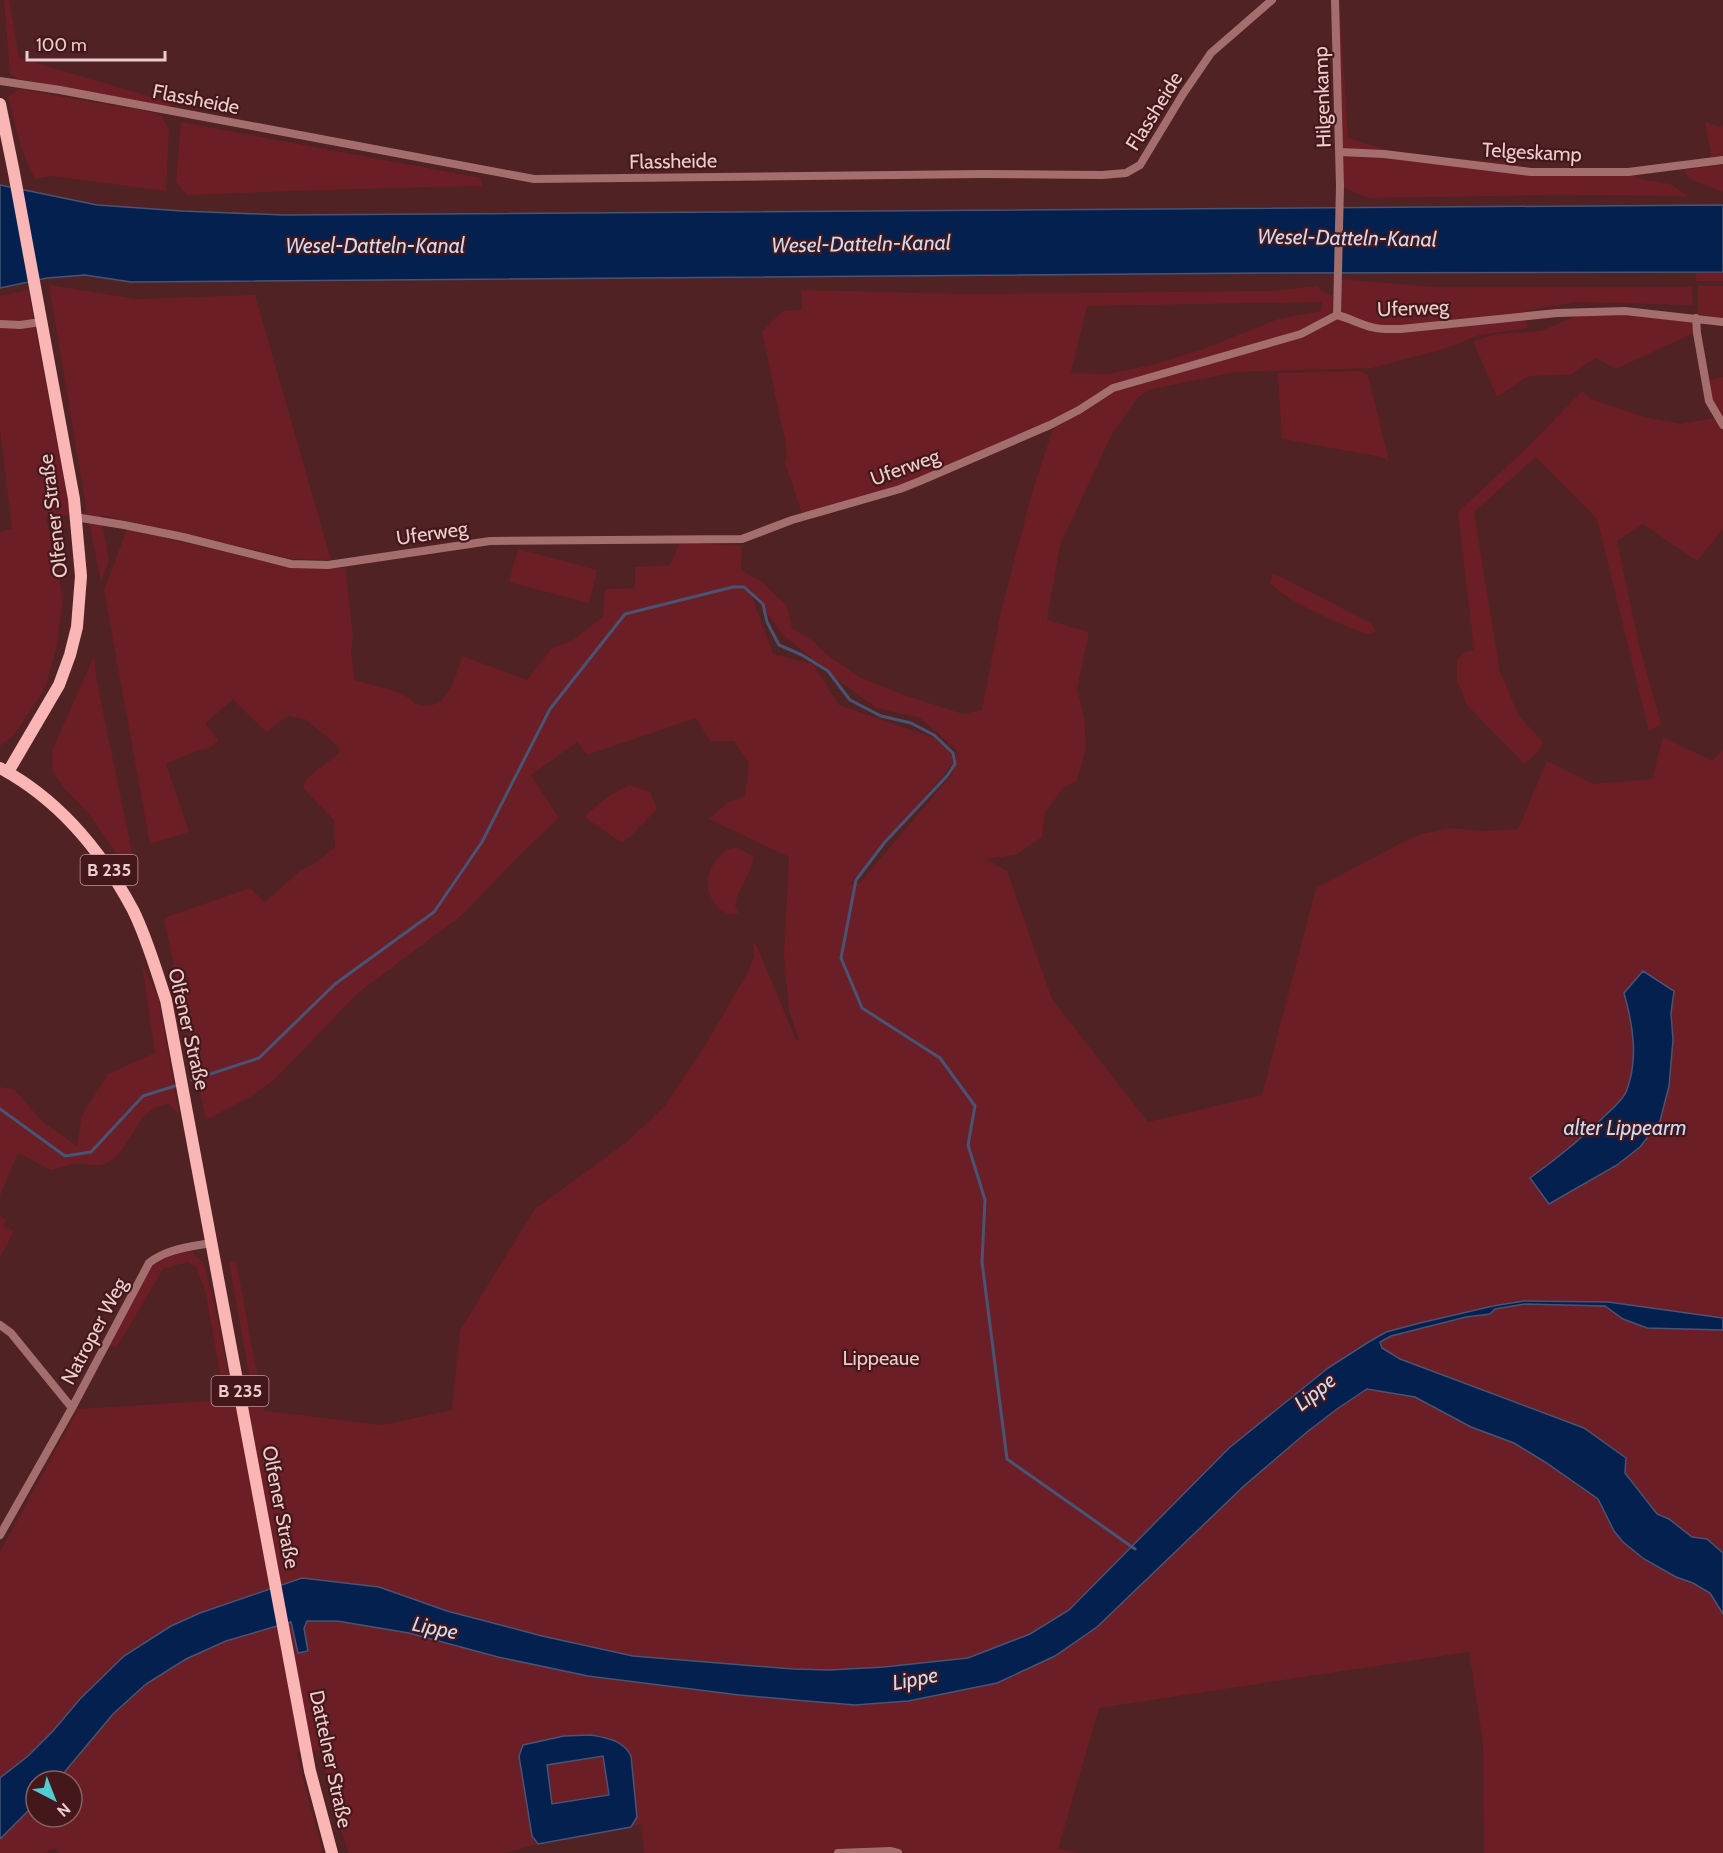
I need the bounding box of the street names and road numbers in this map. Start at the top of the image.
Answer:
street label: Hilgenkamp [1308,46,1336,148]
street label: Flassheide [1121,67,1187,155]
street label: Flassheide [151,79,241,119]
street label: Telgeskamp [1482,137,1582,167]
street label: Flassheide [629,148,717,174]
street label: Uferweg [1377,295,1450,321]
street label: Uferweg [867,443,944,491]
street label: Olfener Straße [34,453,72,579]
street label: Uferweg [395,516,470,550]
road number: B 235 [80,855,138,885]
street label: Olfener Straße [163,966,215,1092]
street label: Natroper Weg [56,1273,133,1389]
road number: B 235 [212,1376,268,1406]
street label: Olfener Straße [257,1444,305,1570]
street label: Dattelner Straße [305,1688,357,1830]

